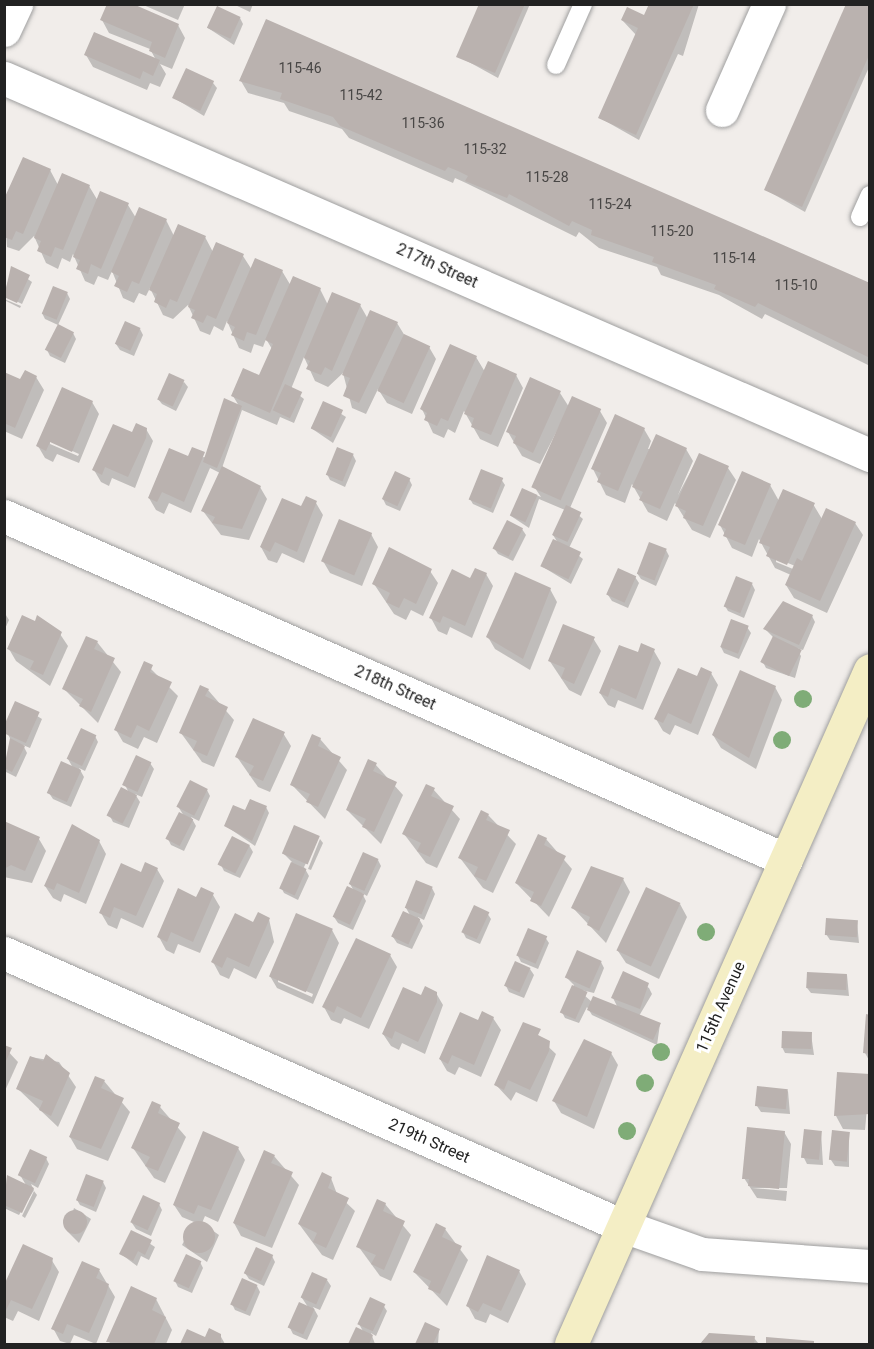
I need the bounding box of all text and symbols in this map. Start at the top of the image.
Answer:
house number: 115-46 [278,60,322,76]
house number: 115-42 [339,87,383,103]
house number: 115-36 [401,115,445,131]
house number: 115-32 [463,141,507,157]
house number: 115-28 [525,169,569,185]
house number: 115-24 [588,196,632,212]
house number: 115-20 [650,223,694,239]
street label: 217th Street [393,239,481,293]
house number: 115-14 [712,250,756,266]
house number: 115-10 [774,277,818,293]
street label: 218th Street [351,661,439,715]
street label: 115th Avenue [692,959,750,1055]
street label: 219th Street [385,1114,473,1168]

